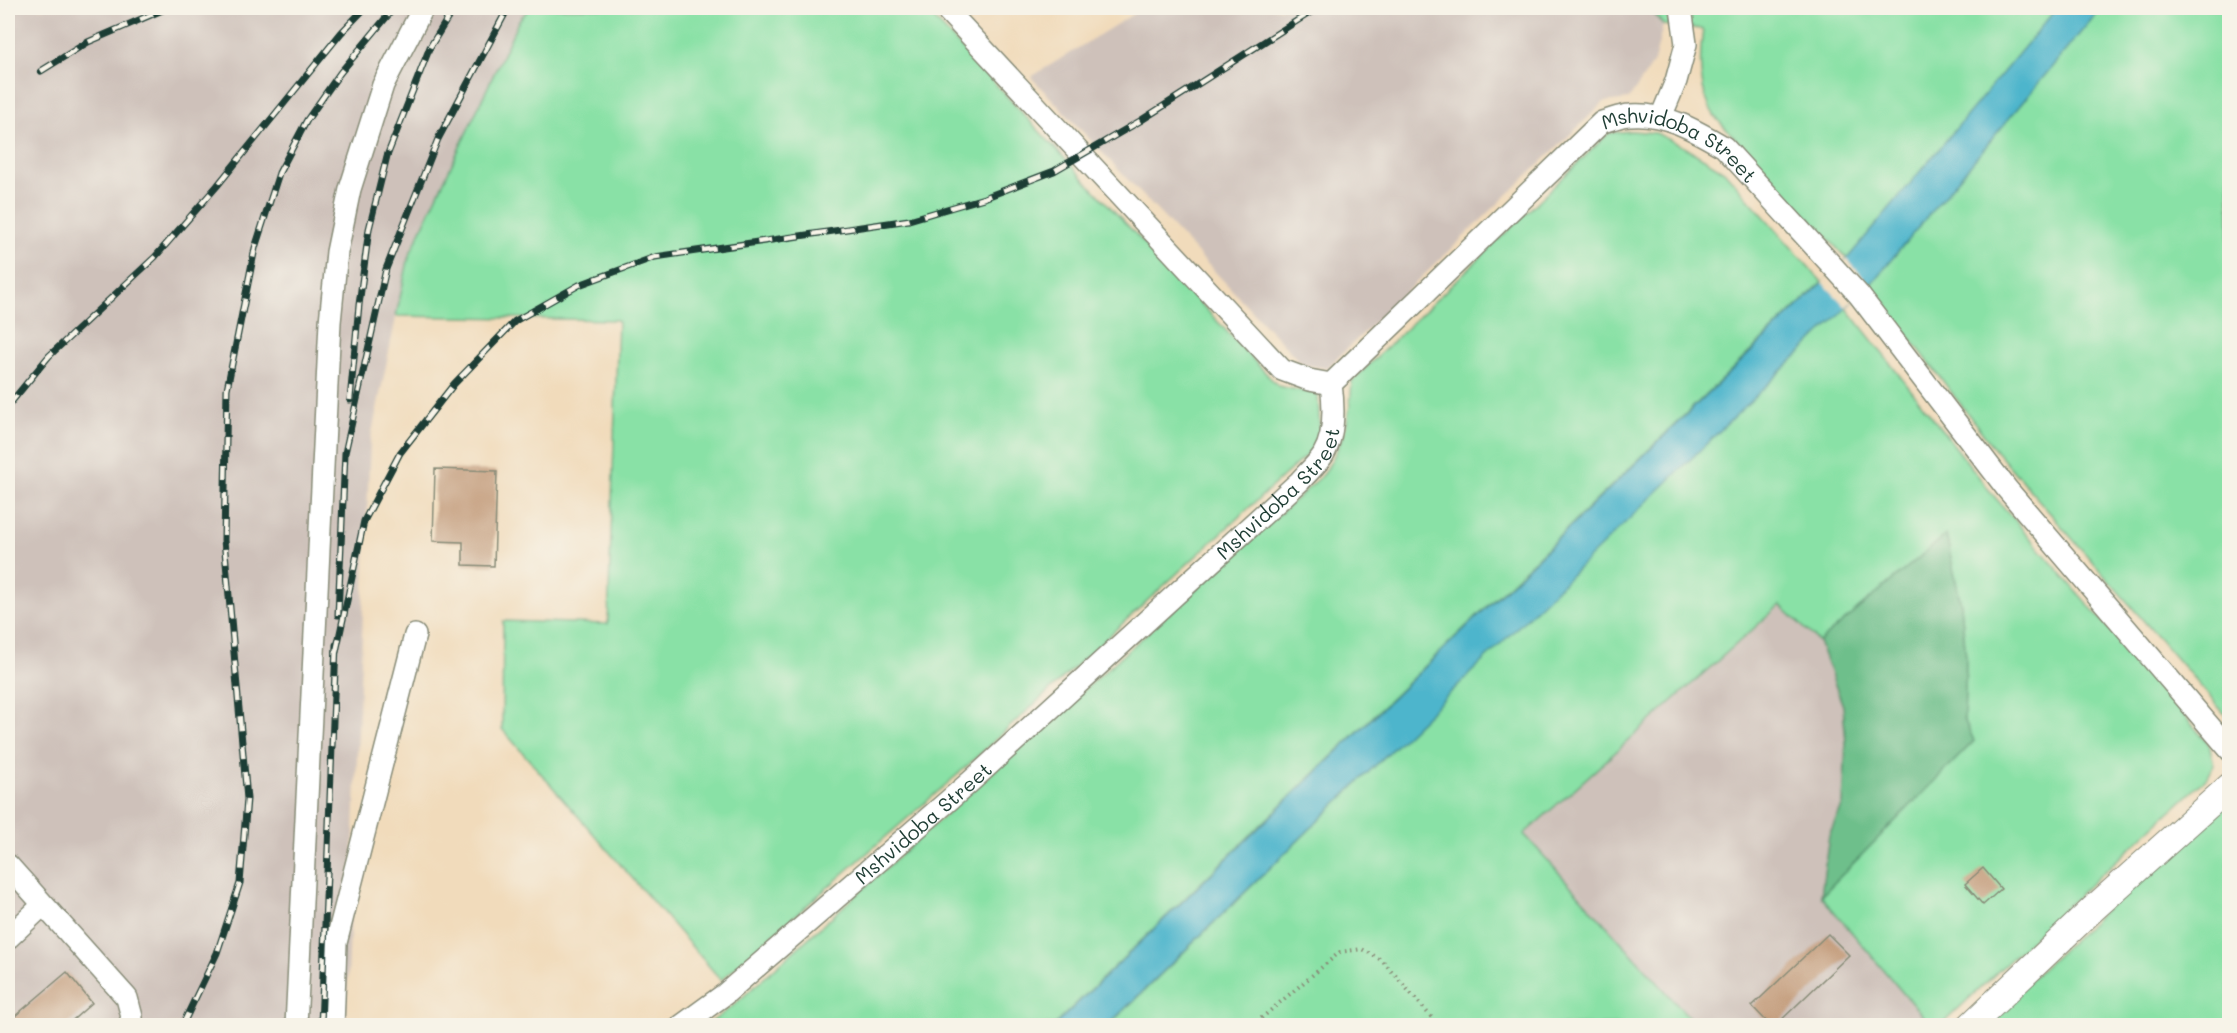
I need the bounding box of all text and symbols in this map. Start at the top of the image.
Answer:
street label: Mshvidoba Street [1598,102,1763,188]
street label: Mshvidoba Street [1210,425,1345,565]
street label: Mshvidoba Street [849,756,997,889]

